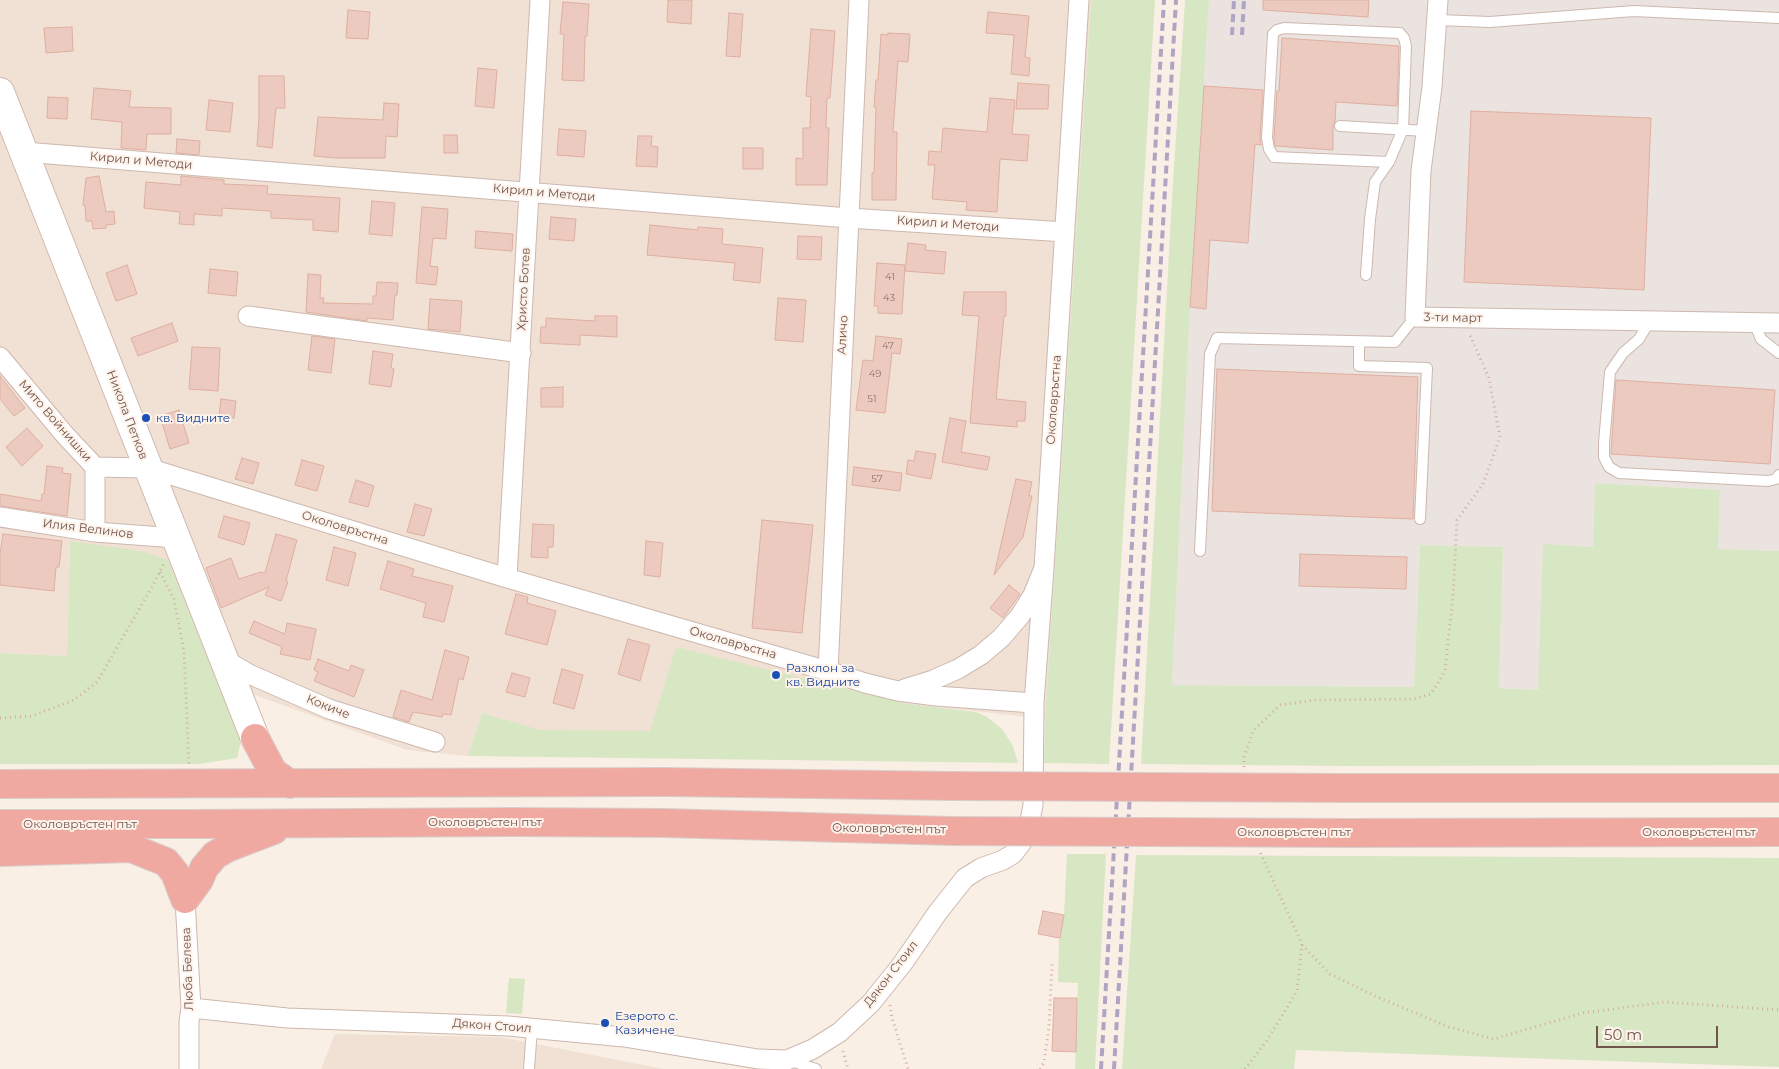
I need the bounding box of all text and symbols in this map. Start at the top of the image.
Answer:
street label: Кирил и Методи [89,149,193,173]
street label: Кирил и Методи [492,181,596,205]
street label: Кирил и Методи [896,213,1000,235]
street label: Христо Ботев [515,247,533,331]
house number: 41 [885,271,895,283]
house number: 43 [883,292,895,304]
street label: 3-ти март [1424,310,1482,326]
street label: Аличо [835,315,851,355]
house number: 47 [882,340,894,352]
street label: Околовръстна [1044,355,1064,445]
street label: Никола Петков [103,368,151,462]
house number: 49 [869,368,881,380]
street label: Мито Войнишки [16,377,94,465]
house number: 51 [867,393,877,405]
place label: кв. Видните [156,411,230,425]
marker: кв. Видните [140,412,152,424]
house number: 57 [871,473,883,485]
street label: Околовръстна [300,508,390,548]
street label: Илия Велинов [42,516,134,542]
street label: Околовръстна [688,624,778,662]
place label: Разклон за кв. Видните [786,661,860,689]
marker: Разклон за кв. Видните [770,669,782,681]
street label: Кокиче [304,692,352,722]
street label: Околовръстен път [428,815,542,829]
street label: Околовръстен път [23,817,137,831]
street label: Околовръстен път [832,821,946,837]
street label: Околовръстен път [1237,825,1351,839]
street label: Околовръстен път [1642,825,1756,839]
street label: Люба Белева [179,927,197,1011]
street label: Дякон Стоил [861,938,921,1010]
place label: Езерото с. Казичене [615,1009,678,1037]
street label: Дякон Стоил [452,1016,532,1036]
scale bar [1599,1016,1722,1048]
marker: Езерото с. Казичене [599,1017,611,1029]
text: 50 m [1604,1025,1642,1044]

